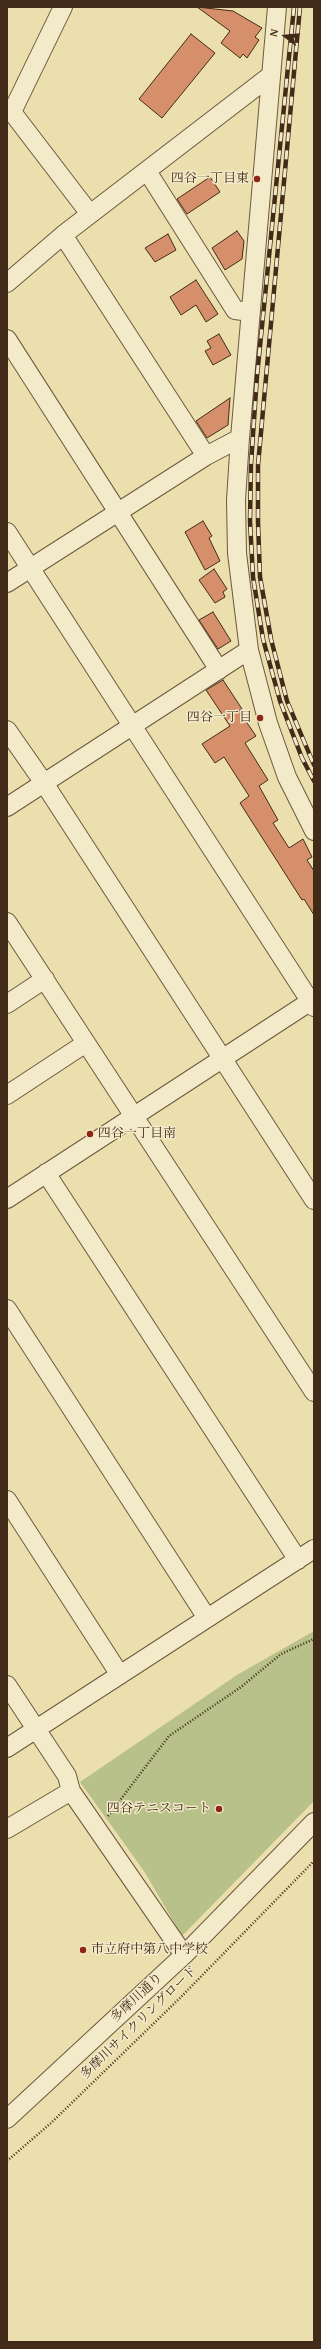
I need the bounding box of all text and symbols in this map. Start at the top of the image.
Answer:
north arrow [265,16,305,56]
text: N [265,27,282,38]
place label: 四谷一丁目東 [171,171,249,187]
marker: 四谷一丁目東 [252,174,262,184]
place label: 四谷一丁目 [187,710,252,726]
marker: 四谷一丁目 [255,713,265,723]
place label: 四谷一丁目南 [98,1126,176,1142]
marker: 四谷一丁目南 [85,1129,95,1139]
place label: 四谷テニスコート [107,1801,211,1817]
marker: 四谷テニスコート [214,1804,224,1814]
place label: 市立府中第八中学校 [91,1942,208,1958]
marker: 市立府中第八中学校 [78,1945,88,1955]
street label: 多摩川サイクリングロード [77,1963,201,2083]
street label: 多摩川通り [108,1970,166,2026]

